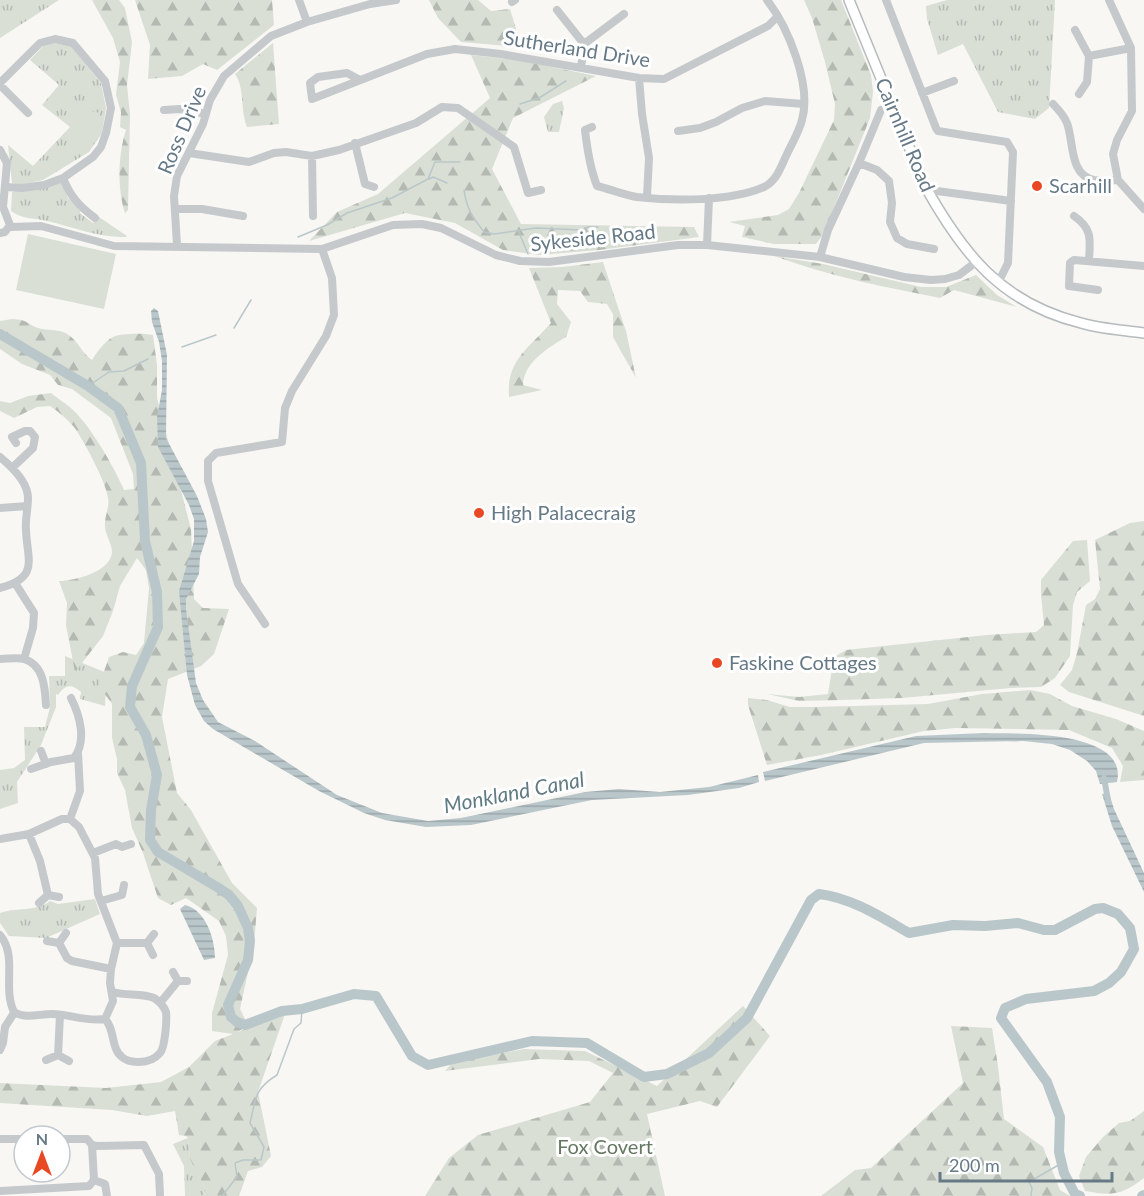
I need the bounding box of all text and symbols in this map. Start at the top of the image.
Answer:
street label: Sutherland Drive [502,25,652,71]
street label: Cairnhill Road [871,74,941,195]
street label: Ross Drive [152,82,210,177]
place label: Scarhill [1049,173,1112,197]
marker: Scarhill [1030,179,1044,193]
street label: Sykeside Road [529,219,657,255]
place label: High Palacecraig [491,500,636,524]
marker: High Palacecraig [472,506,486,520]
place label: Faskine Cottages [729,650,877,674]
marker: Faskine Cottages [710,656,724,670]
water label: Monkland Canal [441,766,586,817]
north arrow [12,1124,72,1184]
text: N [36,1129,48,1148]
park label: Fox Covert [557,1134,653,1158]
scale bar [940,1145,1112,1183]
text: 200 m [949,1154,1000,1176]

